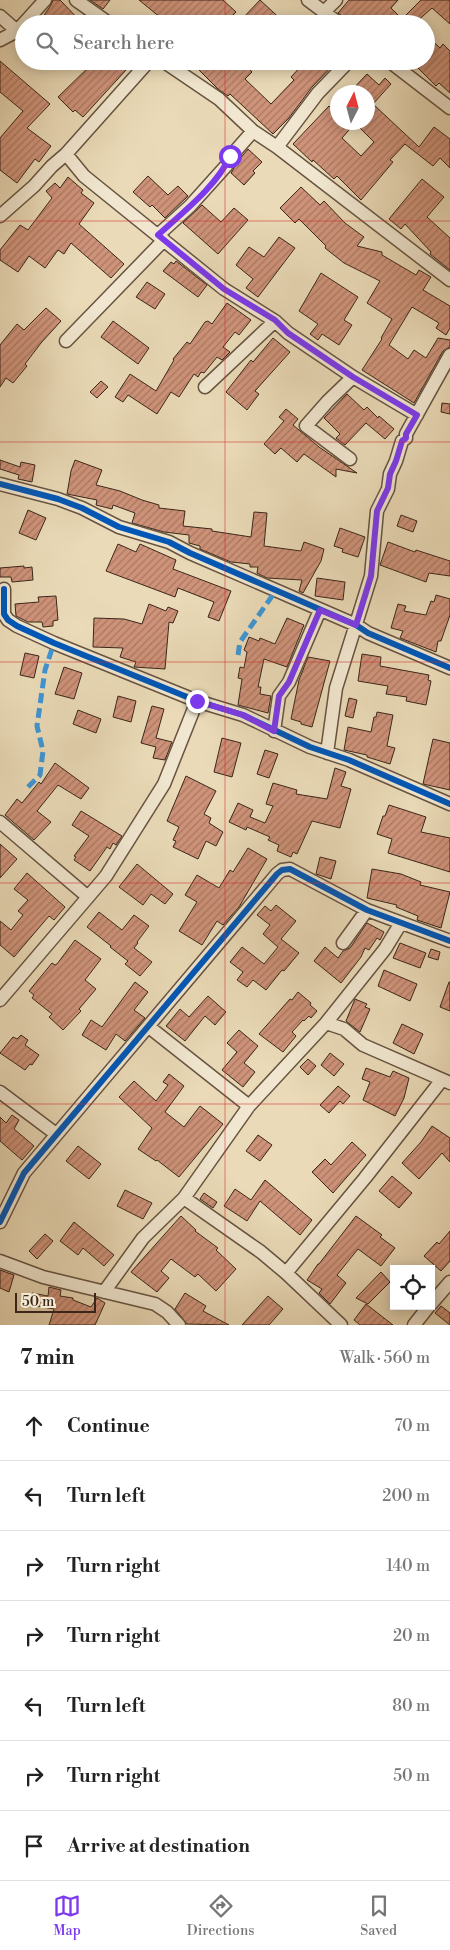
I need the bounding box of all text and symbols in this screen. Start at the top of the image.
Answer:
search box [15,15,435,70]
icon: search [33,29,61,57]
text: Search here [73,31,174,55]
north arrow [330,85,375,130]
route start [219,145,242,168]
route end [186,690,209,713]
map controls [390,1265,435,1310]
button: locate [390,1265,435,1310]
scale bar [15,1290,96,1313]
text: 50 m [22,1293,54,1311]
text: 7 min [20,1345,74,1371]
text: Walk · 560 m [340,1348,430,1368]
icon: ahead [20,1412,48,1440]
text: Continue [67,1414,150,1438]
text: 70 m [394,1416,430,1436]
icon: left [20,1482,48,1510]
text: Turn left [67,1484,146,1508]
text: 200 m [382,1486,430,1506]
icon: right [20,1552,48,1580]
text: Turn right [67,1554,160,1578]
text: 140 m [386,1556,430,1576]
icon: right [20,1622,48,1650]
text: Turn right [67,1624,160,1648]
text: 20 m [393,1626,430,1646]
icon: left [20,1692,48,1720]
text: Turn left [67,1694,146,1718]
text: 80 m [392,1696,430,1716]
icon: right [20,1762,48,1790]
text: Turn right [67,1764,160,1788]
text: 50 m [393,1766,430,1786]
icon: arrive [20,1832,48,1860]
text: Arrive at destination [67,1834,250,1858]
tab: Map [53,1892,81,1940]
tab: Directions [187,1892,254,1940]
tab: Saved [360,1892,397,1940]

